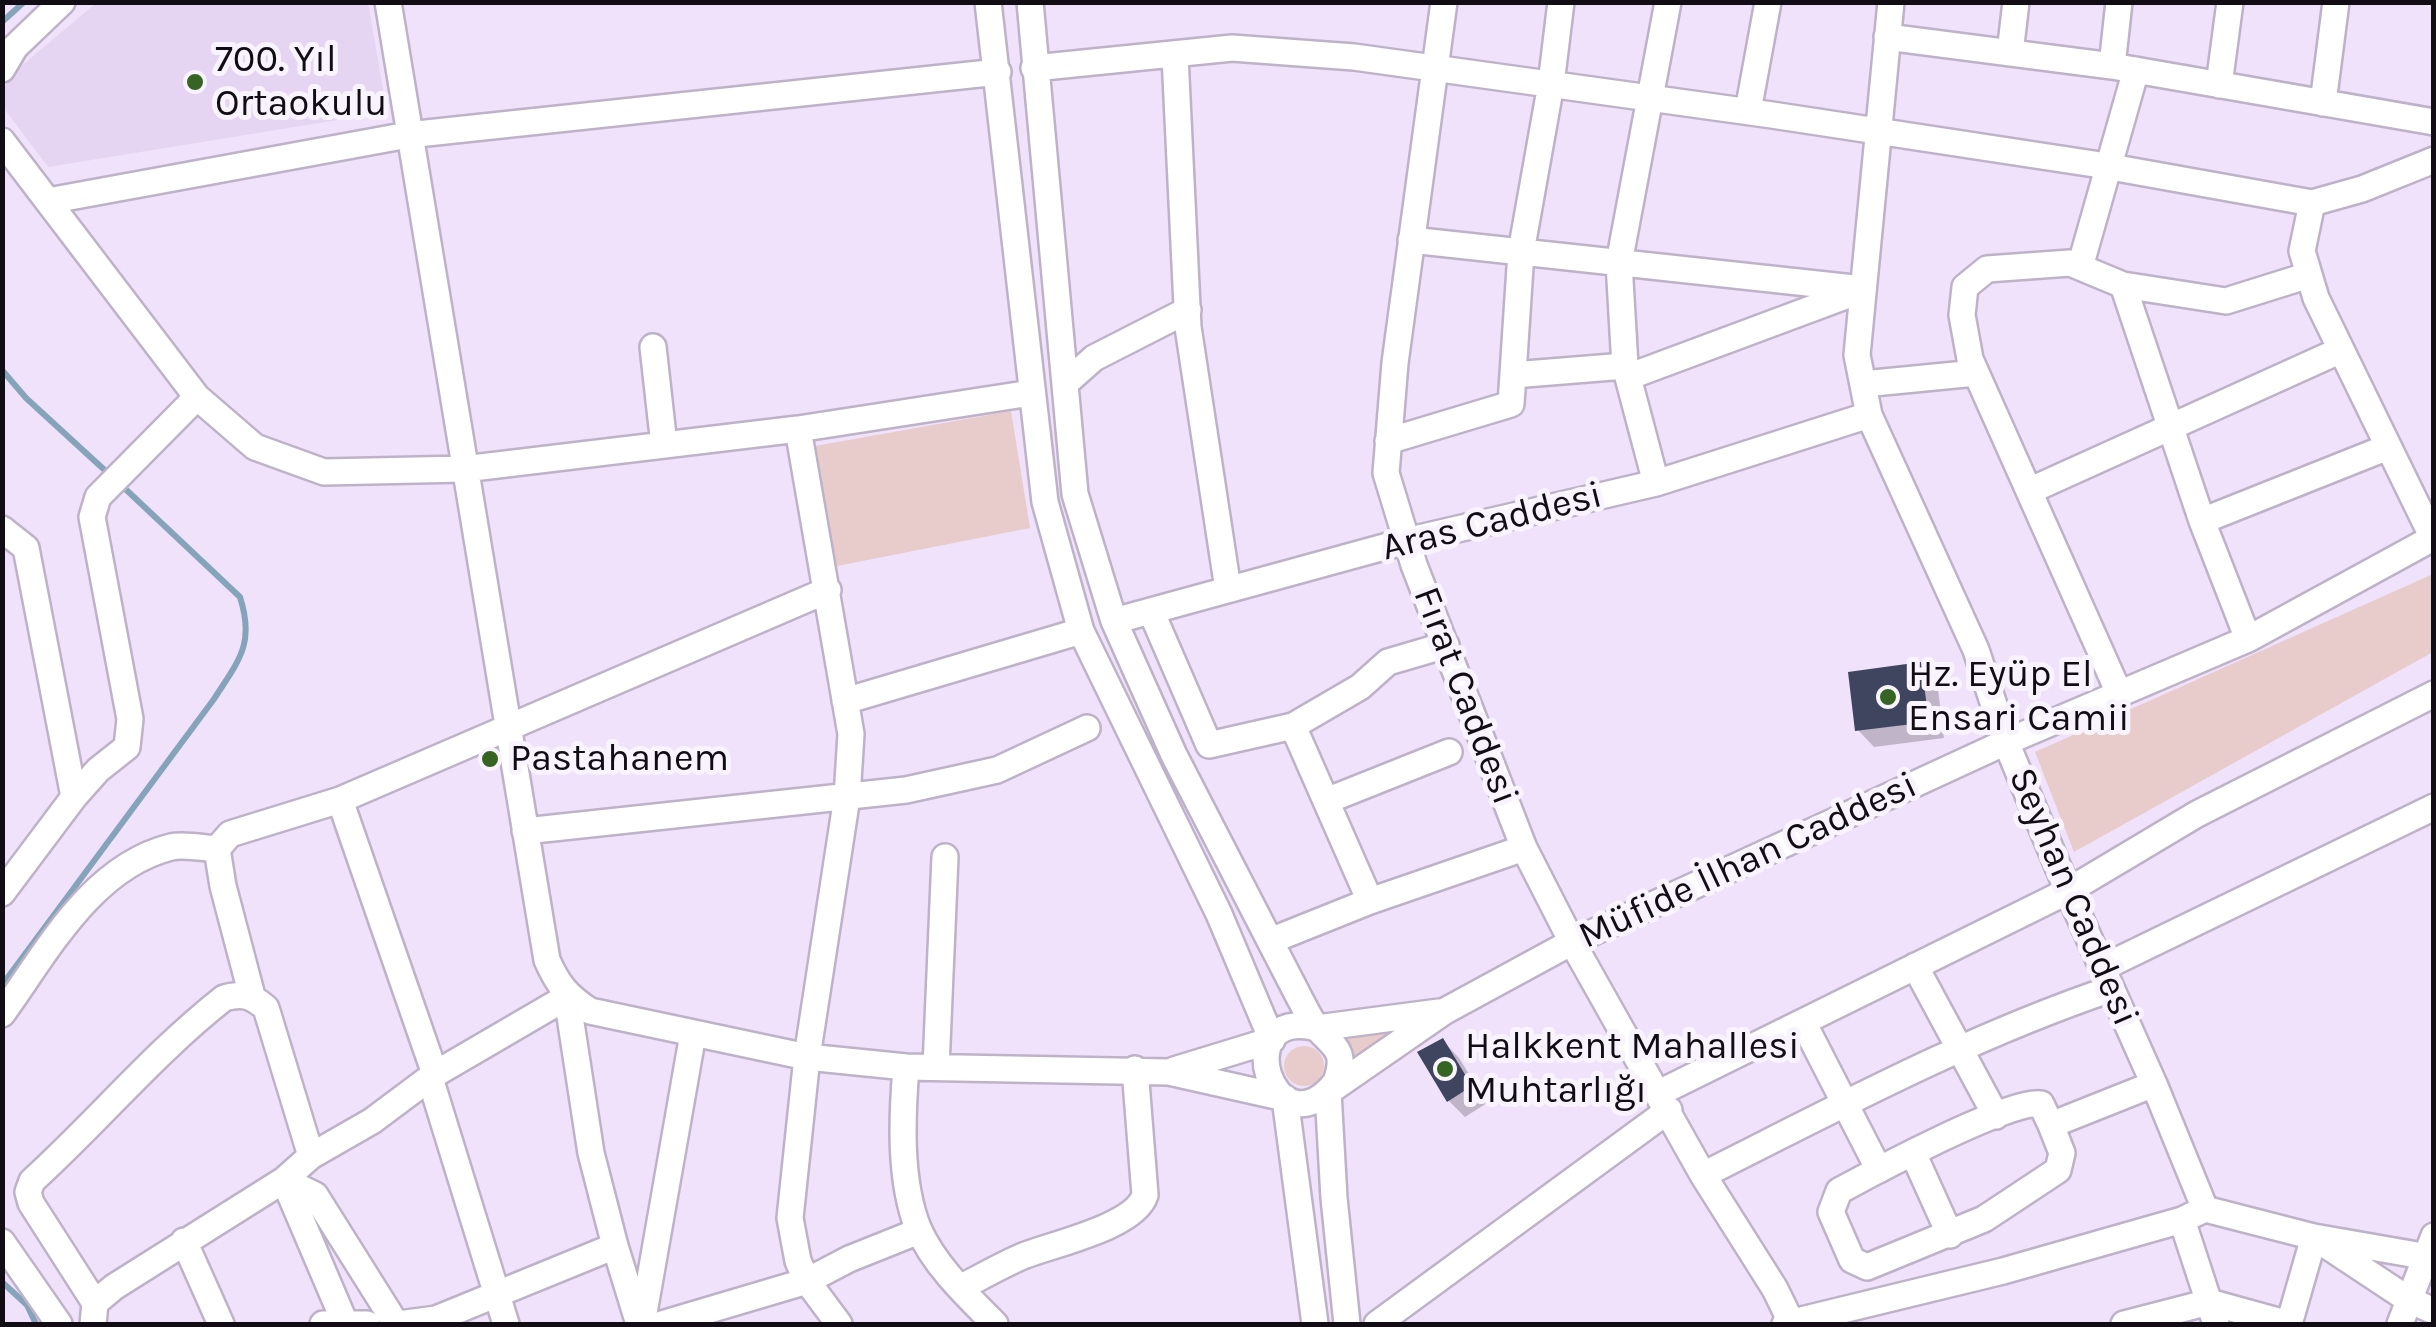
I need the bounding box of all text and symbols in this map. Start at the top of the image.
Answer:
place label: 700. Yıl Ortaokulu [215,37,387,126]
marker: 700. Yıl Ortaokulu [184,71,206,93]
street label: Aras Caddesi [1377,473,1607,571]
street label: Fırat Caddesi [1403,581,1527,811]
place label: Hz. Eyüp El Ensari Camii [1908,652,2130,742]
marker: Hz. Eyüp El Ensari Camii [1877,686,1899,708]
place label: Pastahanem [510,736,729,782]
marker: Pastahanem [479,748,501,770]
street label: Seyhan Caddesi [1998,761,2148,1033]
street label: Müfide İlhan Caddesi [1572,763,1924,959]
place label: Halkkent Mahallesi Muhtarlığı [1465,1024,1800,1114]
marker: Halkkent Mahallesi Muhtarlığı [1434,1058,1456,1080]

